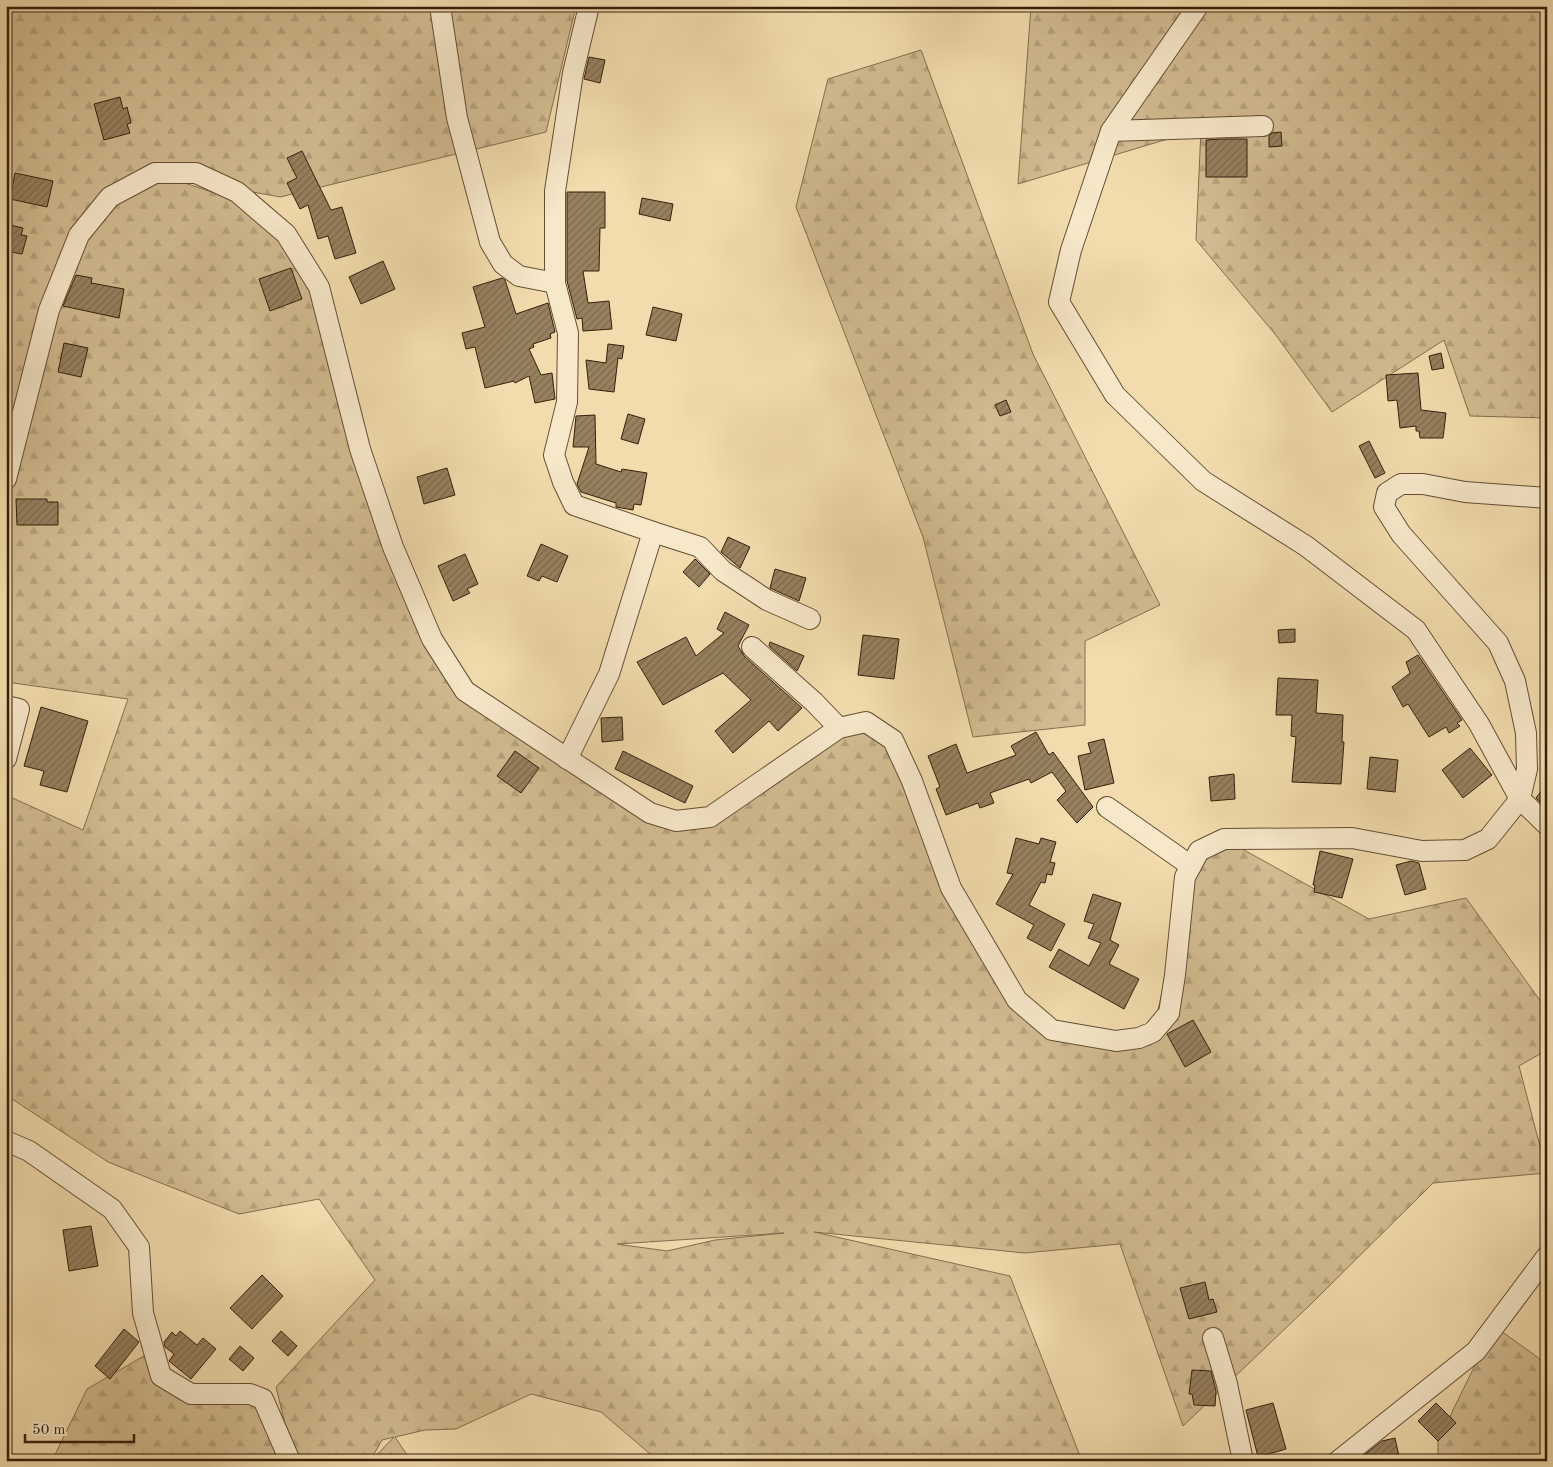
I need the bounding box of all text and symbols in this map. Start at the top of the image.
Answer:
scale bar [25,1412,134,1444]
text: 50 m [32,1423,66,1438]

